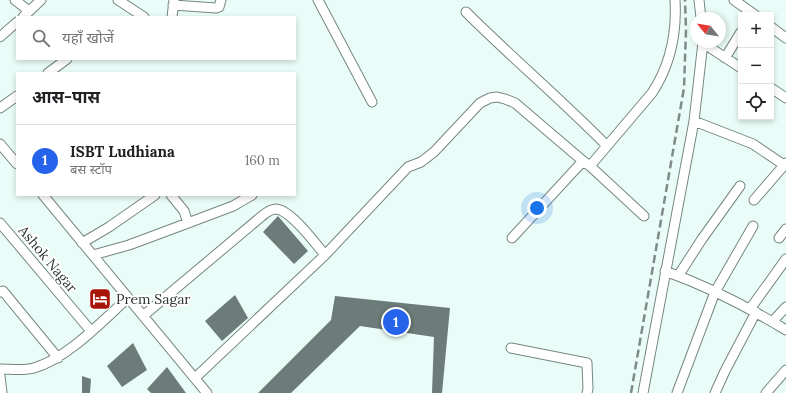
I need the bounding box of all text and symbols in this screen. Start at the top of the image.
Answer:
north arrow [690,12,726,48]
map controls [738,12,774,120]
button: + [738,12,774,48]
search box [16,16,296,60]
icon: search [30,27,52,49]
text: यहाँ खोजें [62,28,114,47]
button: − [738,48,774,84]
button: locate [738,84,774,120]
text: आस-पास [32,86,100,108]
text: ISBT Ludhiana [70,142,175,161]
text: 1 [42,152,48,169]
text: 160 m [245,152,280,169]
text: बस स्टॉप [70,161,112,178]
your location [527,198,547,218]
street label: Ashok Nagar [14,221,81,296]
hotel icon: Prem Sagar [87,286,113,312]
place label: Prem Sagar [116,290,190,308]
pin: 1 [383,307,409,337]

